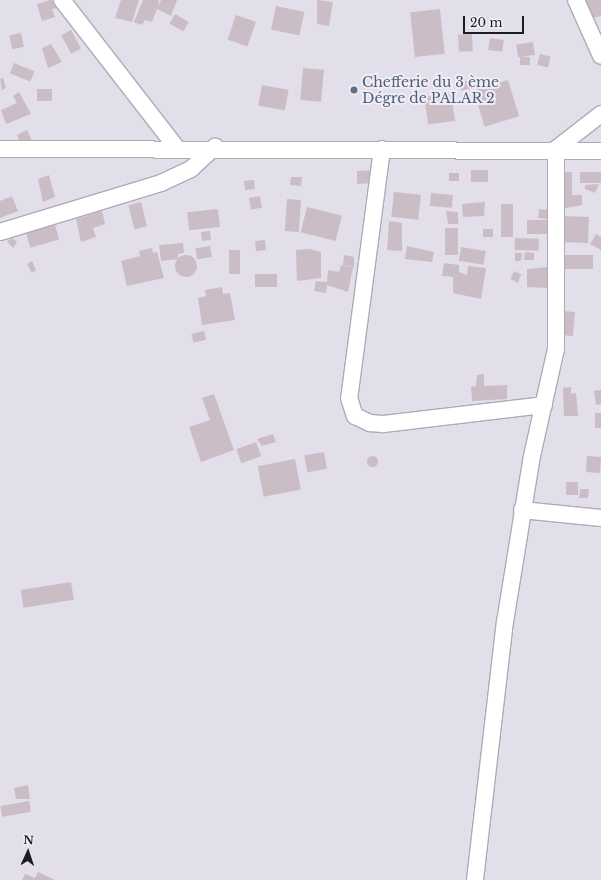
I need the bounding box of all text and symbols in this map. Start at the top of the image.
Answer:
scale bar [465,8,526,34]
text: 20 m [470,15,502,30]
place label: Chefferie du 3 ème Dégre de PALAR 2 [362,74,499,106]
marker: Chefferie du 3 ème Dégre de PALAR 2 [349,85,359,95]
north arrow [8,832,48,872]
text: N [23,833,34,847]

